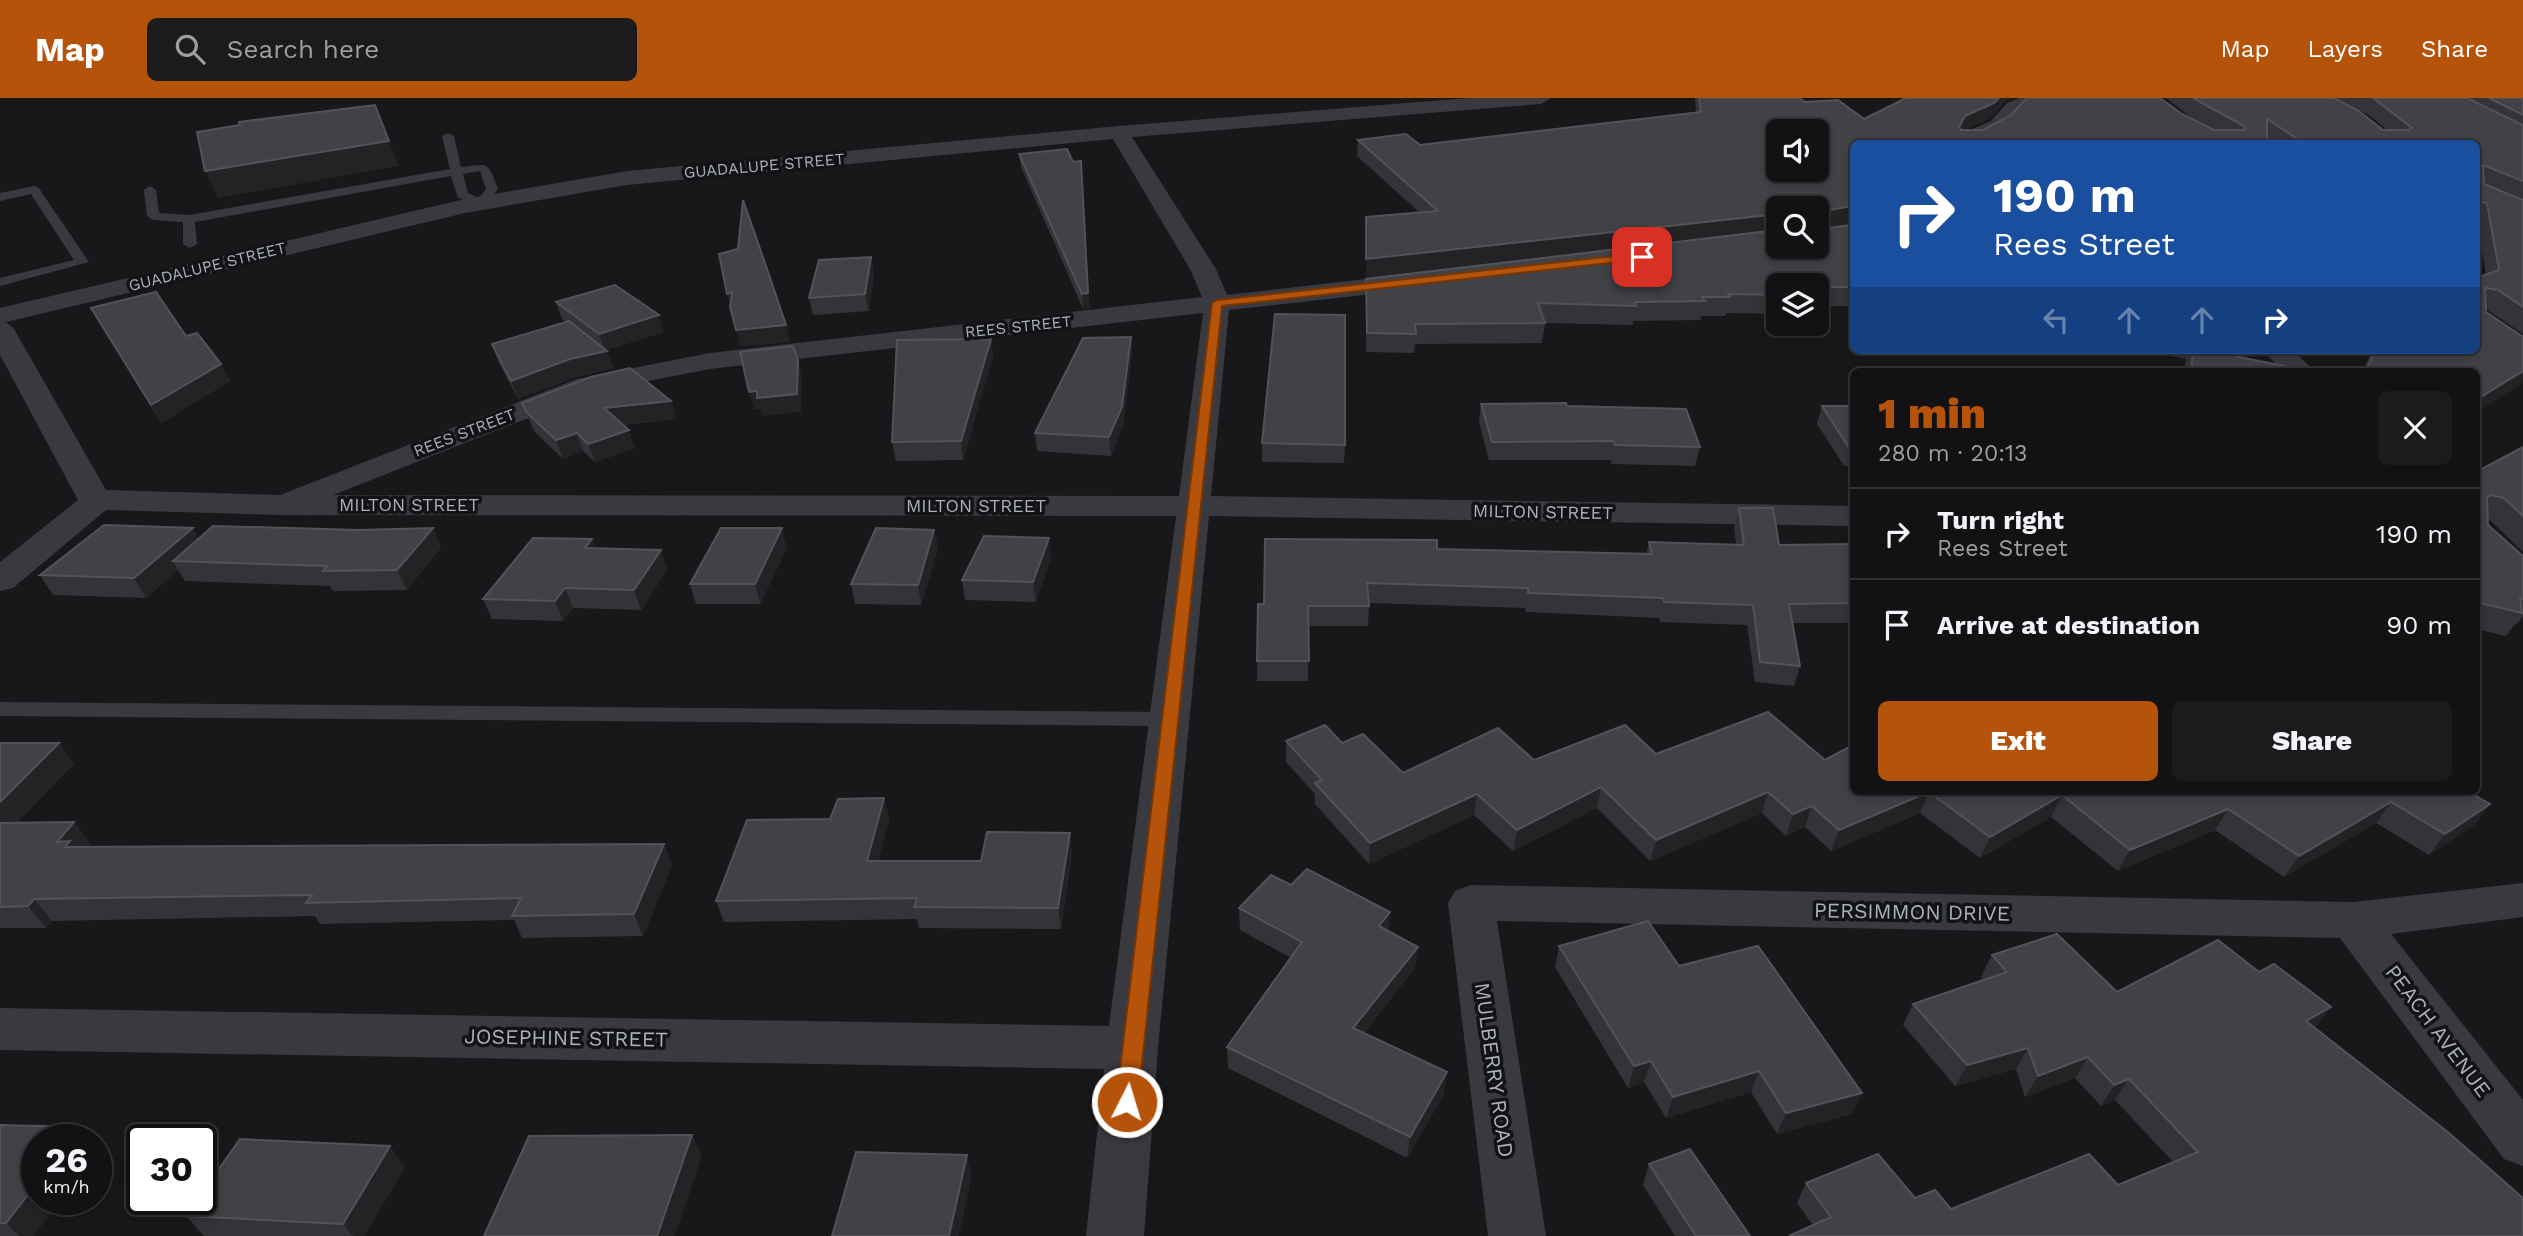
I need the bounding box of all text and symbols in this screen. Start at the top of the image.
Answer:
search box [147,18,637,81]
text: Map [35,30,105,69]
icon: search [171,30,209,68]
text: Search here [227,34,379,64]
text: Map [2221,35,2269,63]
text: Layers [2307,35,2383,63]
text: Share [2421,35,2488,63]
map controls [1766,119,1829,336]
button: sound [1766,119,1829,182]
street label: GUADALUPE STREET [683,149,845,182]
text: 190 m [1993,166,2136,224]
icon: right [1878,168,1969,259]
button: search [1766,196,1829,259]
text: Rees Street [1993,225,2175,263]
pin [1612,227,1672,287]
street label: GUADALUPE STREET [127,238,288,295]
icon: arrive [1623,238,1661,276]
button: layers [1766,273,1829,336]
icon: left [2037,301,2075,339]
icon: ahead [2110,301,2148,339]
icon: ahead [2183,301,2221,339]
icon: right [2256,301,2294,339]
street label: REES STREET [964,311,1073,342]
text: 1 min [1878,389,1986,438]
button: close [2378,391,2452,465]
street label: REES STREET [411,404,518,460]
text: 280 m · 20:13 [1878,440,2027,467]
street label: MILTON STREET [339,494,479,515]
street label: MILTON STREET [906,495,1046,516]
street label: MILTON STREET [1473,500,1613,523]
text: Turn right [1937,505,2064,535]
icon: right [1878,515,1916,553]
text: 190 m [2376,519,2452,549]
text: Rees Street [1937,535,2068,562]
icon: arrive [1878,606,1916,644]
text: Arrive at destination [1937,610,2200,640]
text: 90 m [2386,610,2452,640]
button: Exit [1878,701,2158,781]
button: Share [2172,701,2452,781]
street label: PERSIMMON DRIVE [1814,897,2010,926]
street label: PEACH AVENUE [2381,960,2496,1102]
street label: MULBERRY ROAD [1470,981,1519,1159]
street label: JOSEPHINE STREET [464,1023,668,1052]
position arrow [1090,1065,1164,1139]
speed limit sign: 30 [126,1124,217,1215]
text: 26 [45,1139,88,1181]
text: km/h [43,1176,90,1197]

